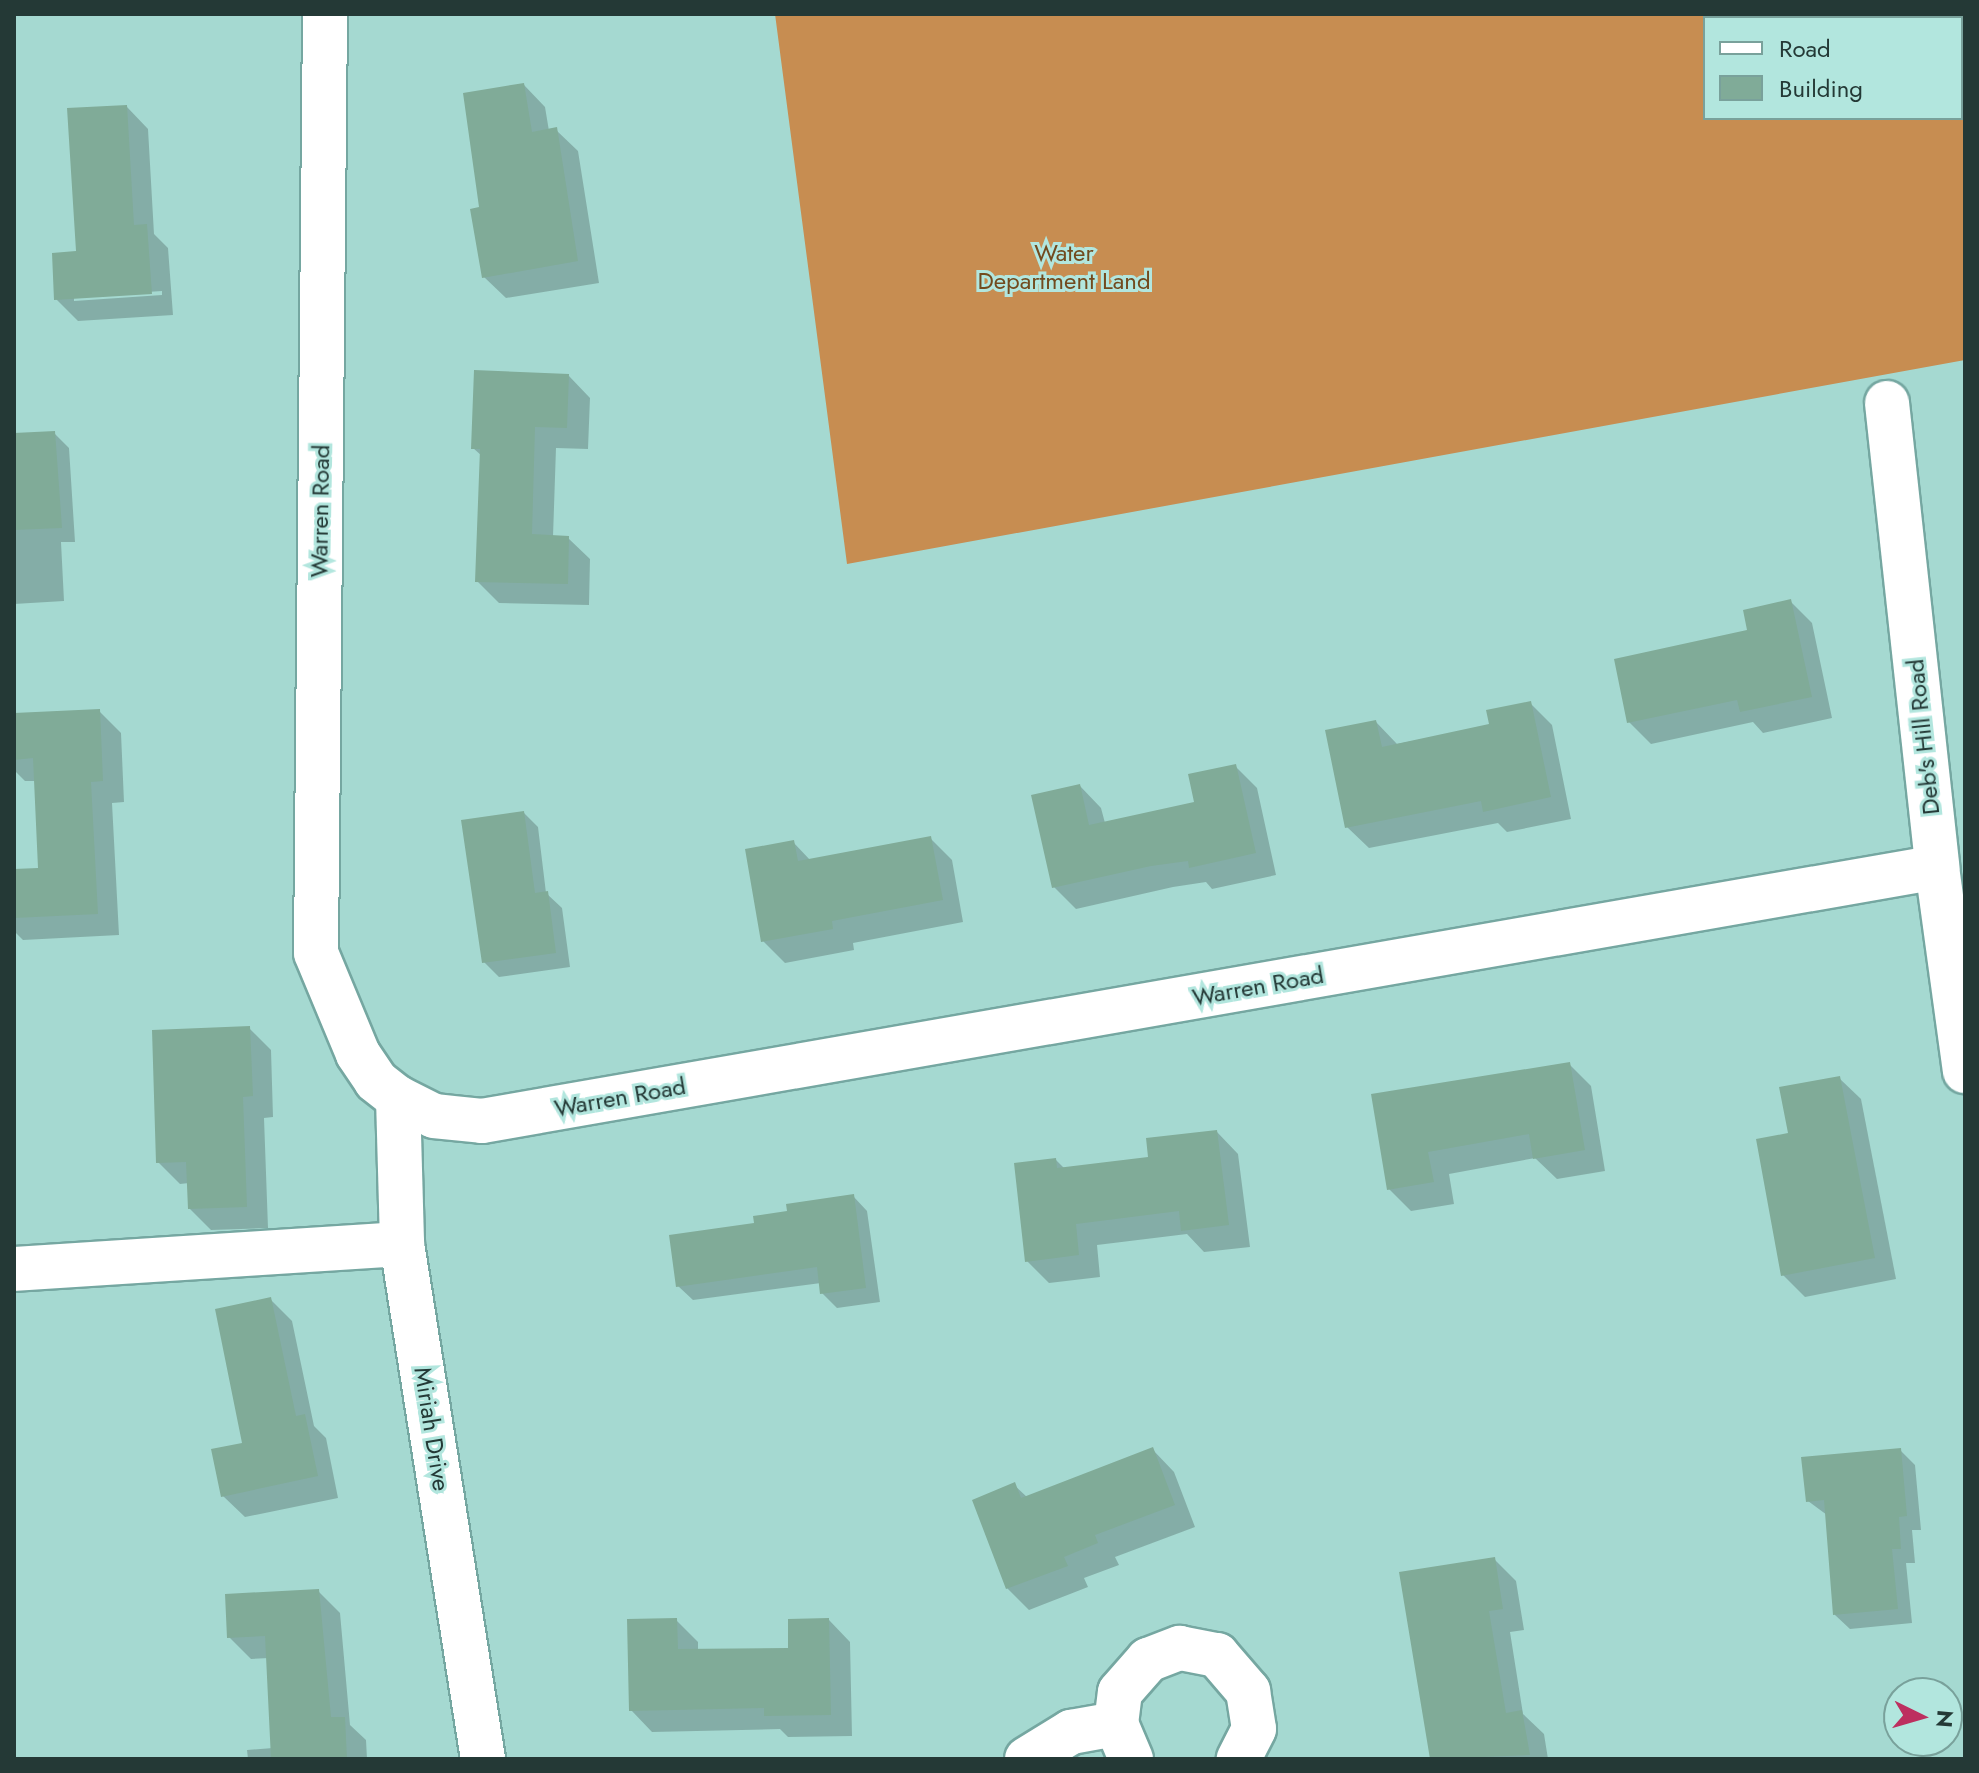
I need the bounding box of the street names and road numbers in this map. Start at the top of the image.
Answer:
street label: Warren Road [304,444,336,578]
street label: Deb's Hill Road [1901,658,1945,816]
street label: Warren Road [1190,960,1326,1012]
street label: Warren Road [552,1071,688,1123]
street label: Miriah Drive [408,1365,456,1493]

